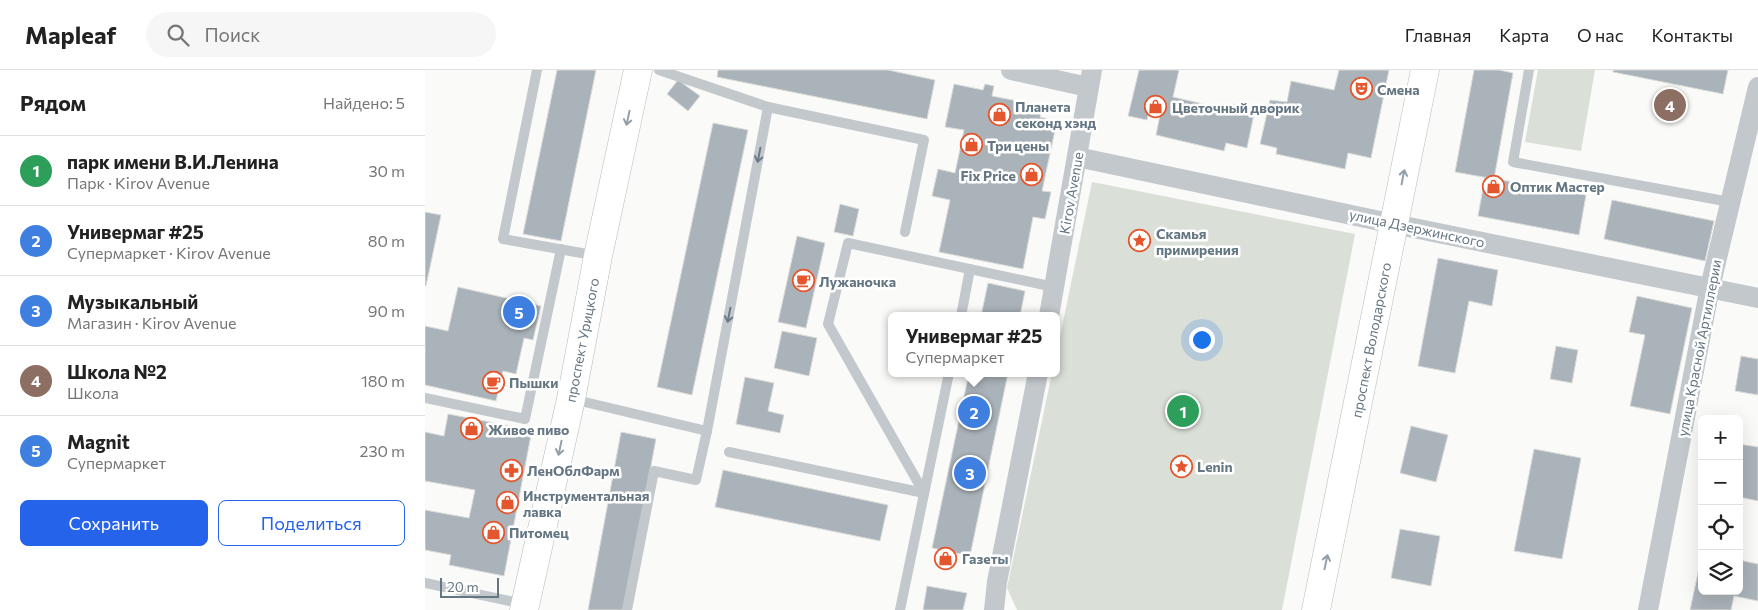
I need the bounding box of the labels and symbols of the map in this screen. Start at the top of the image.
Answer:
theatre icon: Смена [1349,77,1373,101]
place label: Смена [1377,81,1420,98]
pin: 4 [1654,86,1686,124]
shop icon: Цветочный дворик [1144,95,1168,119]
place label: Планета секонд хэнд [1015,98,1097,131]
place label: Цветочный дворик [1172,99,1300,116]
shop icon: Планета секонд хэнд [987,102,1011,126]
one-way arrow [623,109,632,125]
shop icon: Три цены [959,133,983,157]
place label: Три цены [987,137,1049,154]
one-way arrow [754,147,763,163]
street label: Kirov Avenue [1055,151,1087,235]
shop icon: Fix Price [1020,163,1044,187]
place label: Fix Price [960,167,1016,184]
one-way arrow [1399,169,1409,185]
shop icon: Оптик Мастер [1482,174,1506,198]
place label: Оптик Мастер [1510,178,1605,195]
street label: улица Дзержинского [1348,205,1486,251]
place label: Скамья примирения [1156,225,1239,258]
place icon: Скамья примирения [1128,229,1152,253]
street label: улица Красной Артиллерии [1673,258,1725,438]
street label: проспект Володарского [1348,261,1394,419]
cafe icon: Лужаночка [791,269,815,293]
place label: Лужаночка [819,273,896,290]
street label: проспект Урицкого [562,276,602,404]
pin: 5 [503,293,535,331]
one-way arrow [724,307,733,323]
your location [1189,327,1215,353]
cafe icon: Пышки [481,370,505,394]
place label: Пышки [509,374,558,391]
pin: 1 [1167,392,1199,430]
pin: 2 [958,393,990,431]
shop icon: Живое пиво [460,417,484,441]
place label: Живое пиво [488,421,569,438]
one-way arrow [555,440,564,456]
pin: 3 [954,454,986,492]
place icon: Lenin [1169,454,1193,478]
pharmacy icon: ЛенОблФарм [499,458,523,482]
place label: Lenin [1197,458,1233,475]
place label: ЛенОблФарм [527,462,620,479]
place label: Инструментальная лавка [523,487,649,520]
shop icon: Инструментальная лавка [495,491,519,515]
shop icon: Питомец [481,520,505,544]
place label: Питомец [509,524,569,541]
shop icon: Газеты [934,546,958,570]
place label: Газеты [962,550,1008,567]
one-way arrow [1322,555,1331,571]
scale bar [440,575,499,598]

